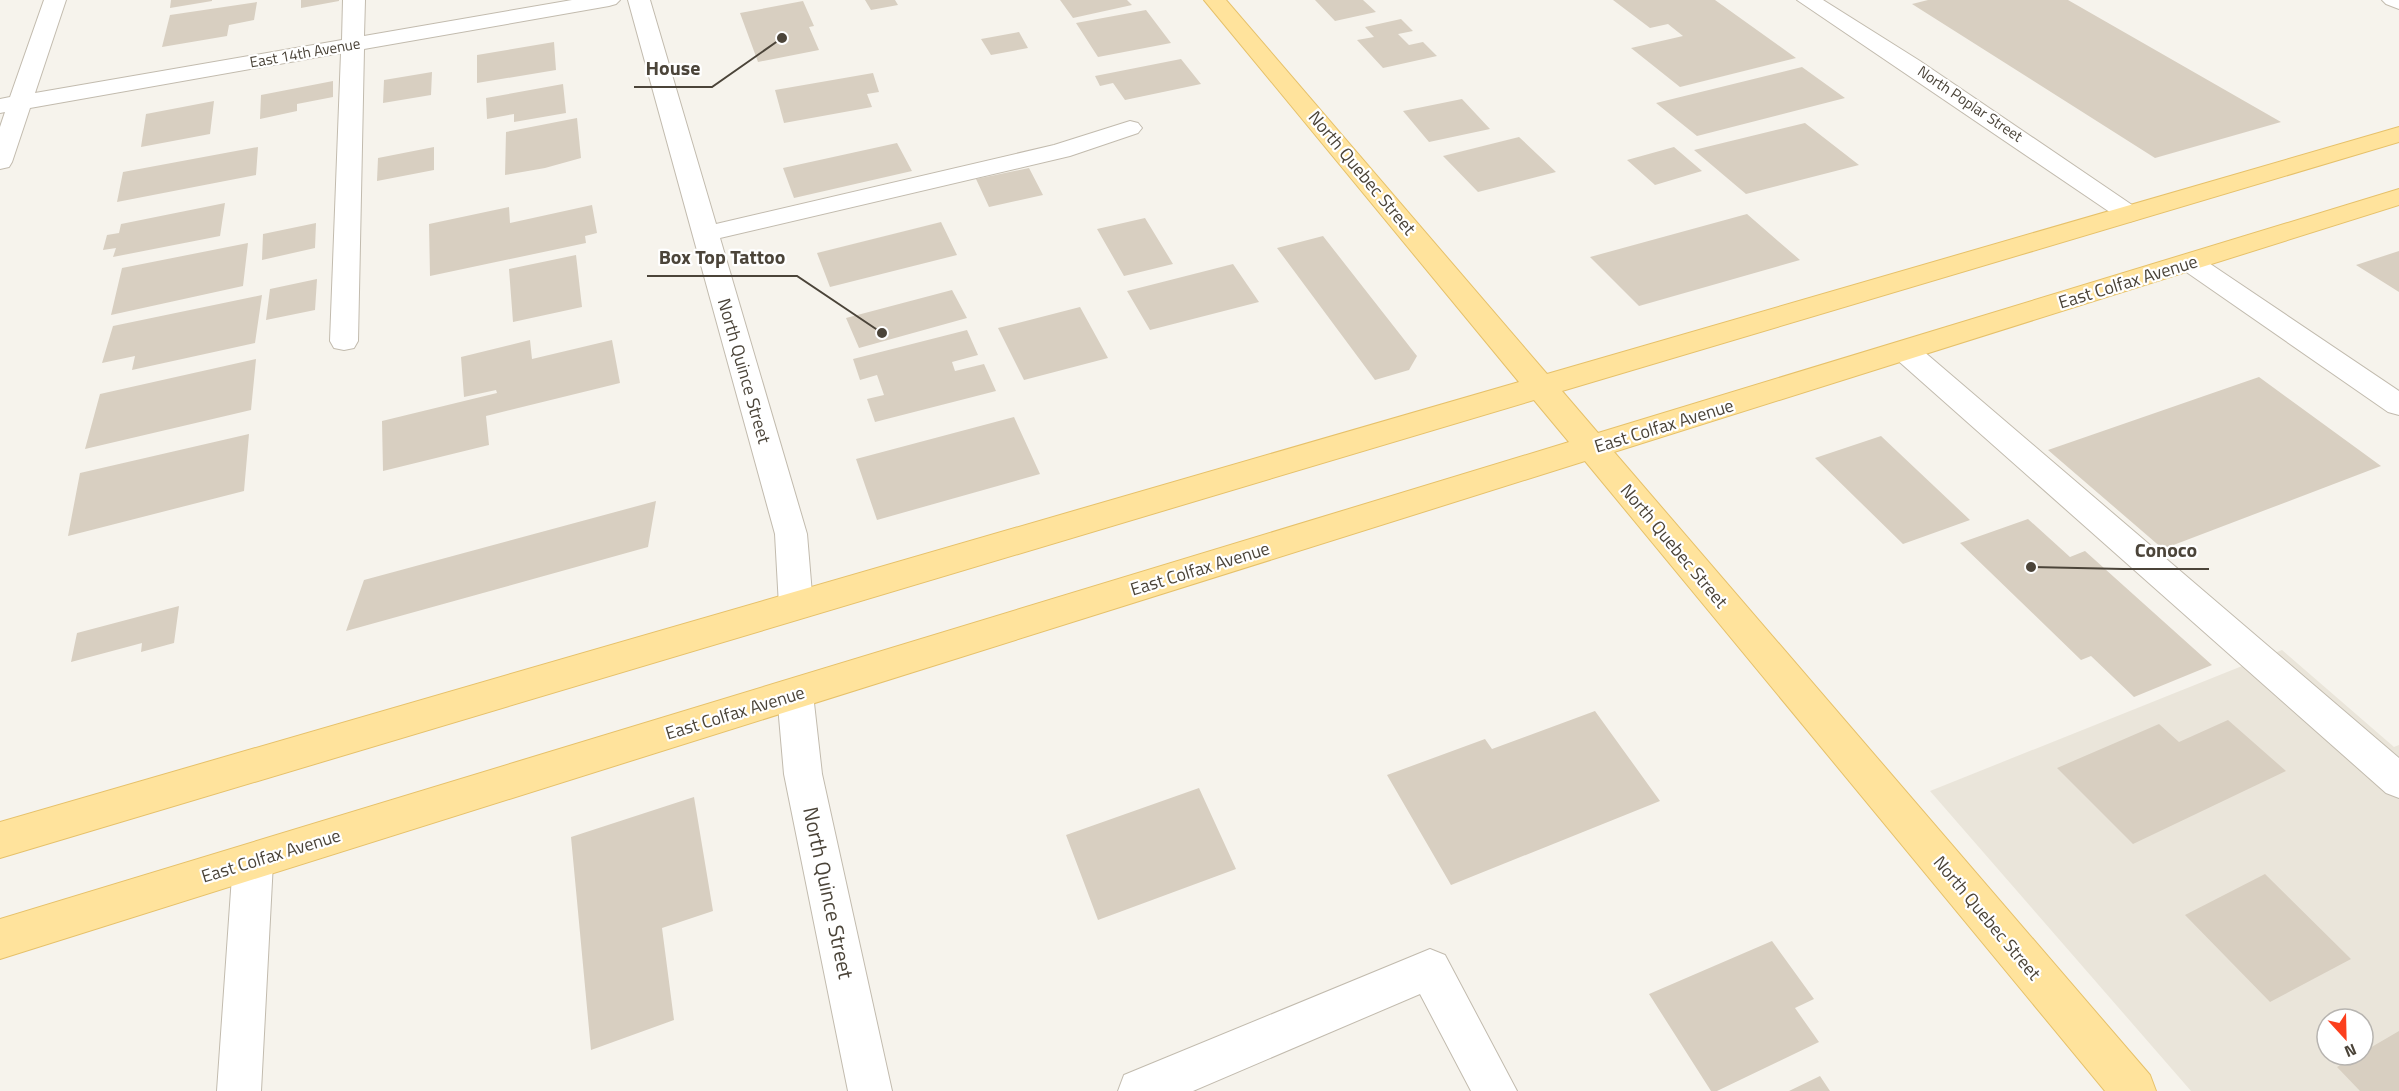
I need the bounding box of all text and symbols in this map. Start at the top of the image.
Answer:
street label: East 14th Avenue [248,31,362,74]
callout: House [634,49,712,87]
text: House [646,52,700,83]
street label: North Poplar Street [1913,60,2028,148]
street label: North Quebec Street [1302,105,1423,241]
callout: Box Top Tattoo [647,238,797,276]
text: Box Top Tattoo [659,241,785,272]
street label: East Colfax Avenue [2055,248,2201,316]
street label: North Quince Street [711,295,778,447]
street label: East Colfax Avenue [1591,392,1737,460]
street label: North Quebec Street [1614,478,1735,614]
callout: Conoco [2123,531,2209,569]
text: Conoco [2135,534,2197,565]
street label: East Colfax Avenue [1127,535,1273,603]
street label: East Colfax Avenue [662,679,808,747]
street label: North Quince Street [795,804,863,982]
street label: East Colfax Avenue [198,822,344,890]
street label: North Quebec Street [1927,850,2048,986]
north arrow [2315,1007,2375,1067]
text: N [2341,1038,2360,1064]

